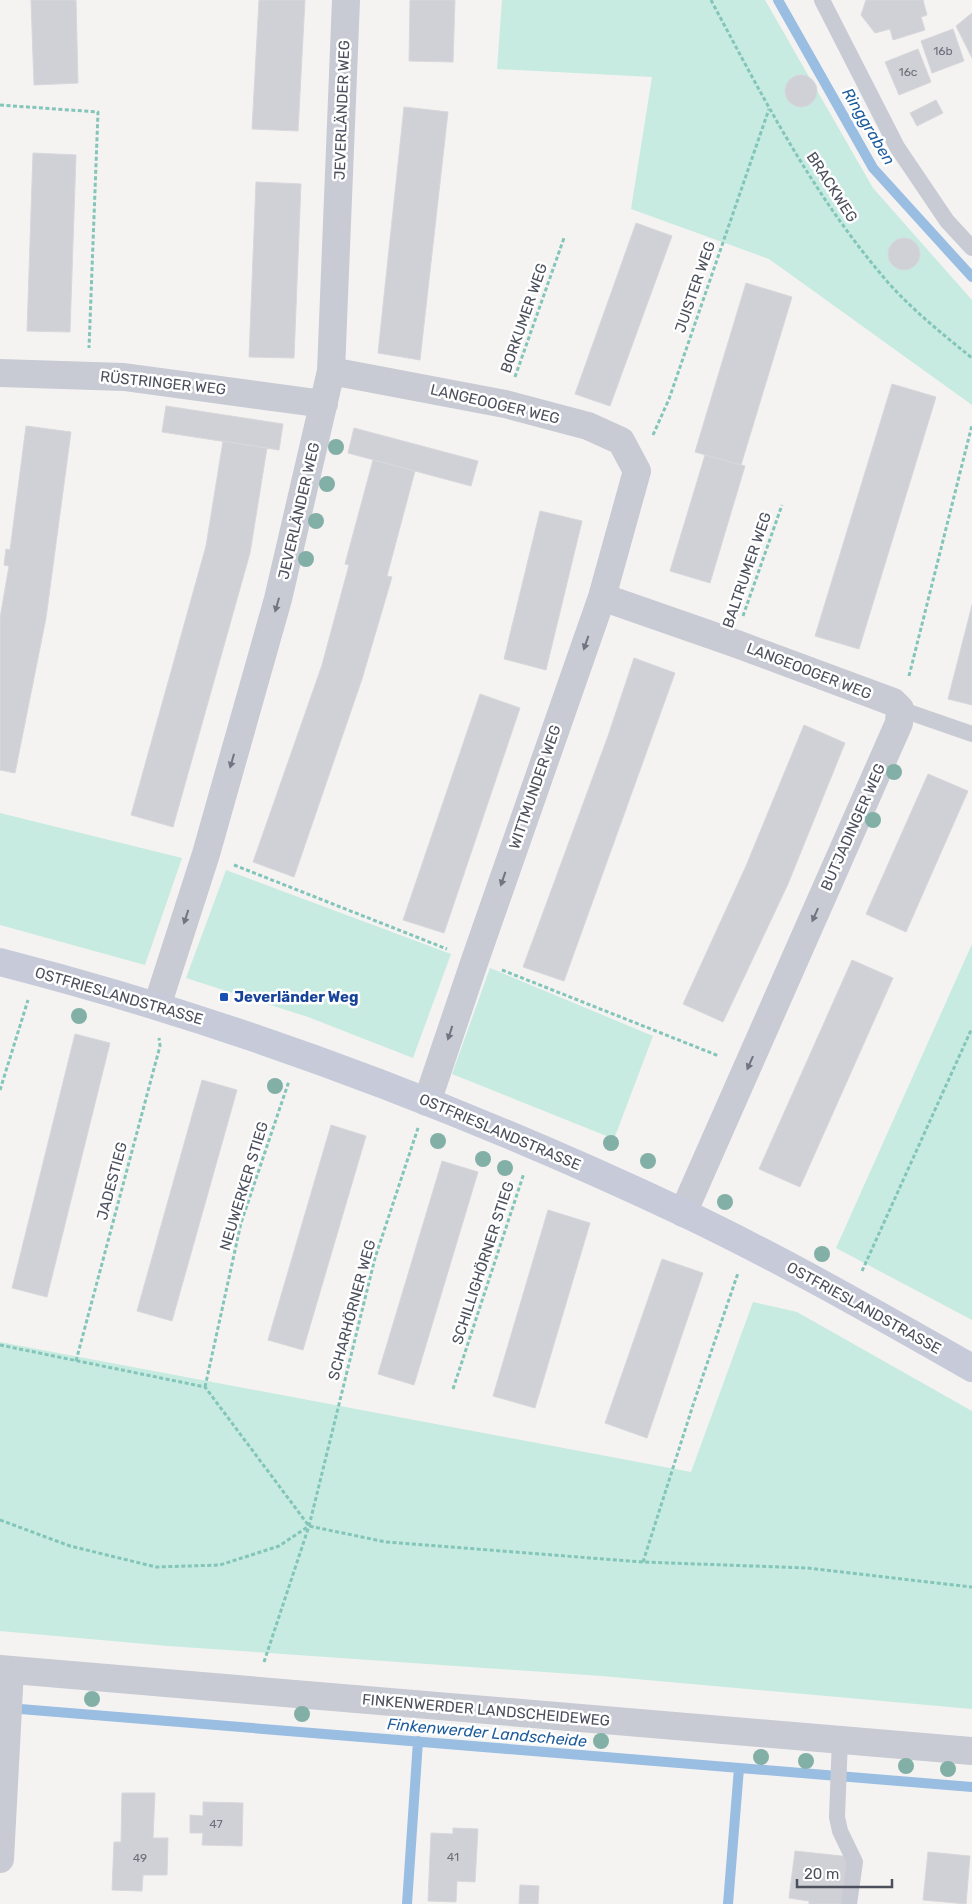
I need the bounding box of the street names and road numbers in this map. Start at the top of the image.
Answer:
street label: JEVERLÄNDER WEG [331,40,353,180]
street label: BRACKWEG [803,149,861,225]
street label: JUISTER WEG [671,239,719,335]
street label: BORKUMER WEG [497,261,551,375]
street label: RÜSTRINGER WEG [99,367,227,399]
street label: LANGEOOGER WEG [429,380,561,428]
street label: JEVERLÄNDER WEG [274,441,324,581]
street label: BALTRUMER WEG [719,510,775,630]
street label: LANGEOOGER WEG [744,639,874,703]
street label: WITTMUNDER WEG [505,723,565,851]
street label: BUTJADINGER WEG [817,761,889,893]
street label: OSTFRIESLANDSTRASSE [33,963,205,1029]
street label: OSTFRIESLANDSTRASSE [417,1090,583,1174]
street label: NEUWERKER STIEG [216,1119,272,1253]
street label: JADESTIEG [93,1140,131,1222]
street label: SCHILLIGHÖRNER STIEG [448,1179,518,1347]
street label: SCHARHÖRNER WEG [325,1238,379,1382]
street label: OSTFRIESLANDSTRASSE [784,1258,944,1358]
street label: FINKENWERDER LANDSCHEIDEWEG [361,1690,611,1730]

